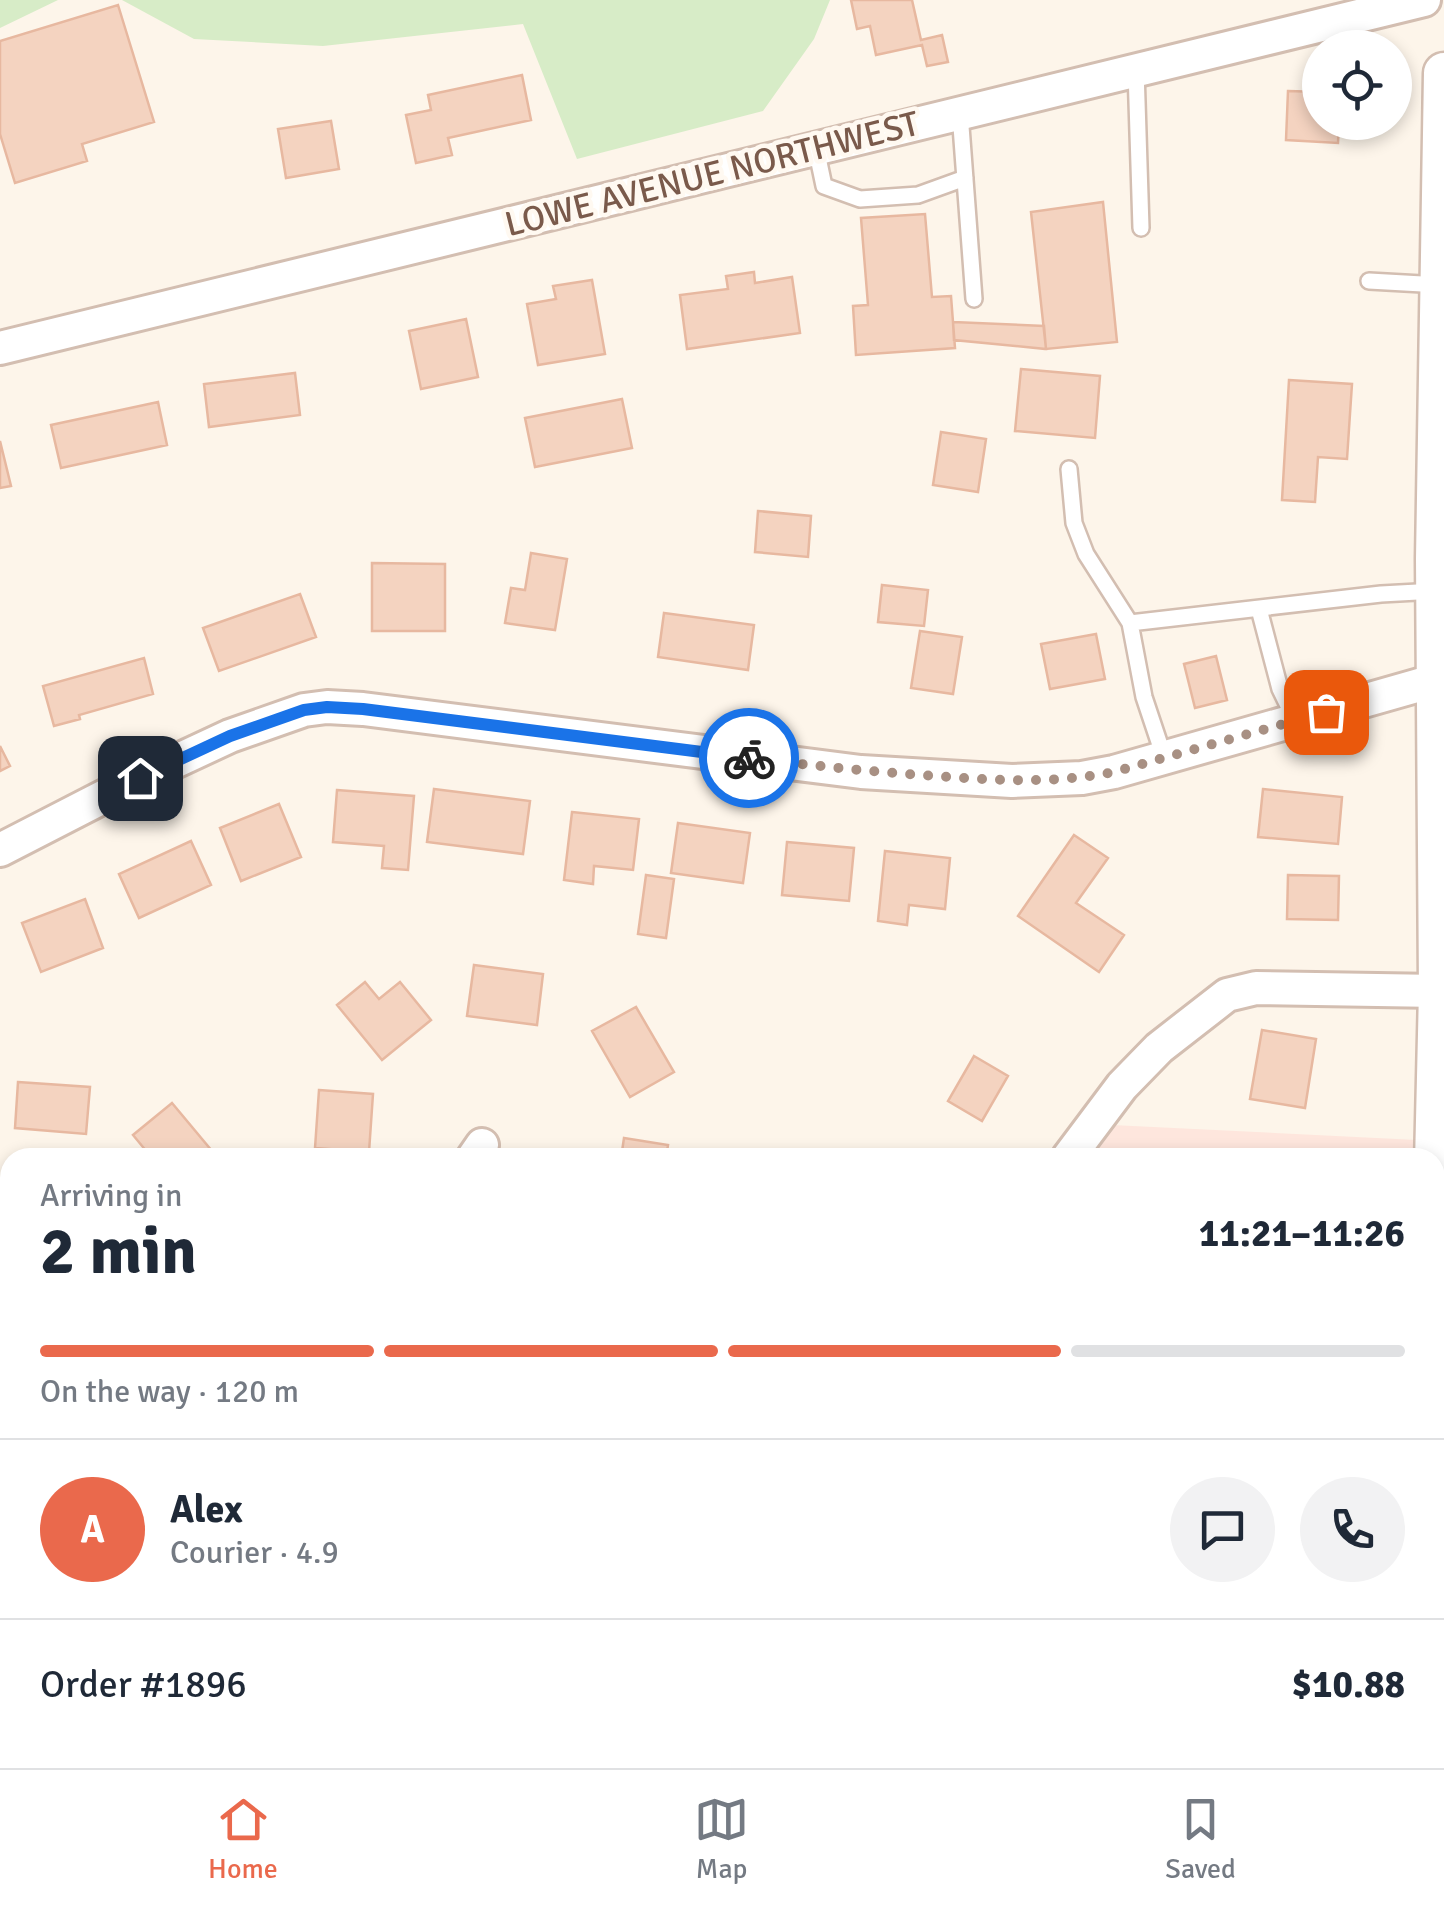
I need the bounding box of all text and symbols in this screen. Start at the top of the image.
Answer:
map controls [1302,30,1412,140]
button: locate [1302,30,1412,140]
street label: LOWE AVENUE NORTHWEST [500,102,924,246]
pin [1284,670,1369,755]
icon: bag [1299,685,1354,740]
courier [699,708,799,808]
icon: bike [722,731,777,786]
pin [98,736,183,821]
icon: home [113,751,168,806]
text: Arriving in [40,1176,182,1215]
text: 11:21–11:26 [1199,1210,1405,1257]
text: 2 min [40,1212,197,1292]
text: On the way · 120 m [40,1372,299,1411]
button: chat [1170,1477,1275,1582]
button: phone [1300,1477,1405,1582]
text: Alex [170,1486,243,1533]
text: A [80,1506,105,1553]
text: Courier · 4.9 [170,1533,339,1572]
text: Order #1896 [40,1661,247,1708]
text: $10.88 [1292,1661,1405,1708]
tab: Home [208,1792,278,1886]
tab: Map [694,1792,749,1886]
tab: Saved [1165,1792,1236,1886]

